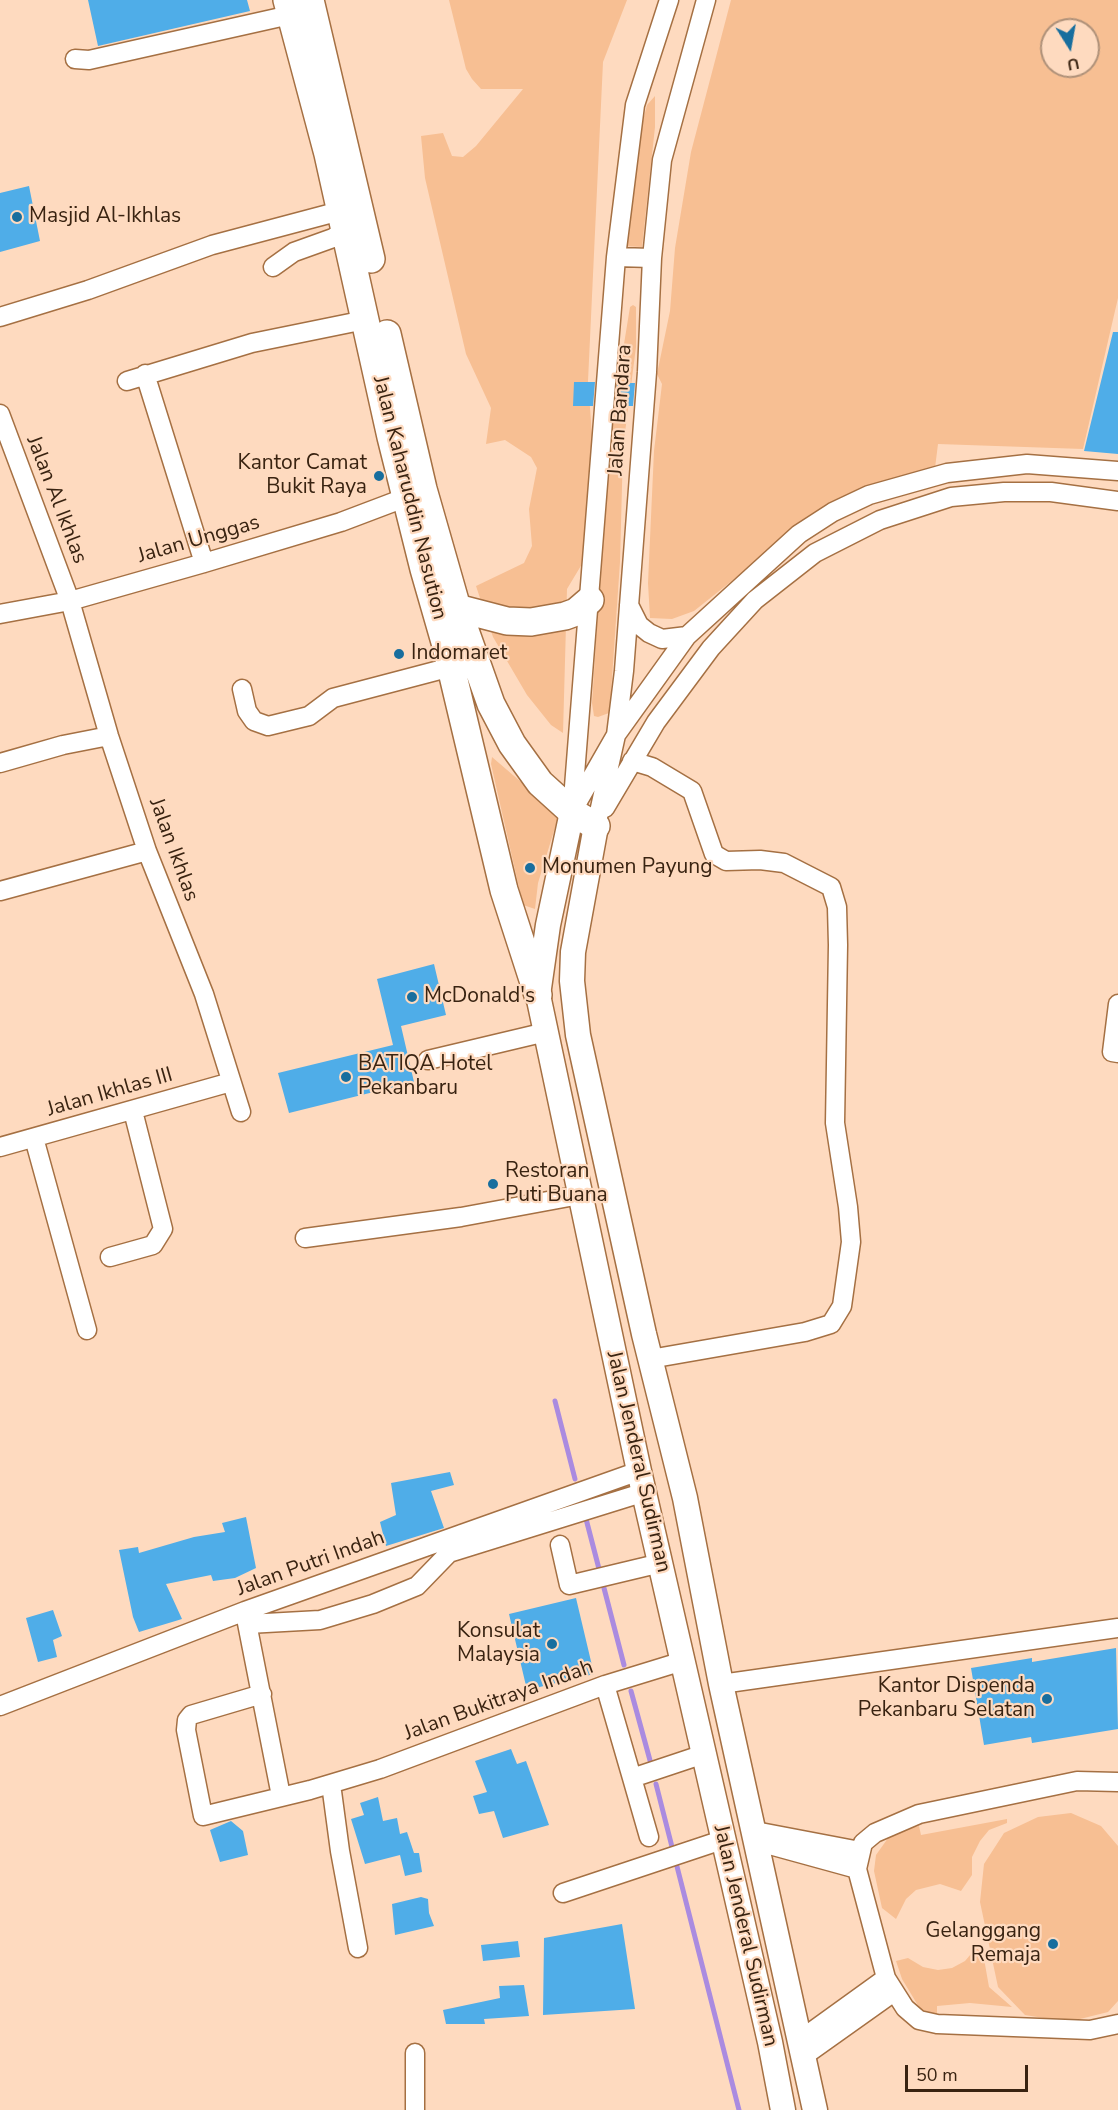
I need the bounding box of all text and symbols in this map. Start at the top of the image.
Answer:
north arrow [1040,18,1100,78]
text: U [1065,52,1081,76]
place label: Masjid Al-Ikhlas [29,204,181,230]
marker: Masjid Al-Ikhlas [10,210,24,224]
street label: Jalan Bandara [604,343,638,477]
street label: Jalan Kaharuddin Nasution [367,374,451,622]
street label: Jalan Al Ikhlas [20,433,92,567]
place label: Kantor Camat Bukit Raya [238,451,367,501]
marker: Kantor Camat Bukit Raya [372,469,386,483]
street label: Jalan Unggas [135,511,263,569]
place label: Indomaret [411,641,507,667]
marker: Indomaret [392,647,406,661]
street label: Jalan Ikhlas [143,795,203,905]
place label: Monumen Payung [542,855,712,881]
marker: Monumen Payung [523,861,537,875]
place label: McDonald's [424,984,535,1010]
marker: McDonald's [405,990,419,1004]
place label: BATIQA Hotel Pekanbaru [358,1052,492,1102]
street label: Jalan Ikhlas III [44,1063,176,1123]
marker: BATIQA Hotel Pekanbaru [339,1070,353,1084]
place label: Restoran Puti Buana [505,1159,608,1209]
marker: Restoran Puti Buana [486,1177,500,1191]
street label: Jalan Jenderal Sudirman [600,1349,676,1575]
street label: Jalan Putri Indah [234,1526,388,1602]
place label: Konsulat Malaysia [457,1619,540,1669]
marker: Konsulat Malaysia [545,1637,559,1651]
street label: Jalan Bukitraya Indah [401,1655,597,1747]
place label: Kantor Dispenda Pekanbaru Selatan [858,1674,1035,1724]
marker: Kantor Dispenda Pekanbaru Selatan [1040,1692,1054,1706]
street label: Jalan Jenderal Sudirman [707,1823,783,2049]
place label: Gelanggang Remaja [925,1919,1041,1969]
marker: Gelanggang Remaja [1046,1937,1060,1951]
scale bar [908,2053,1031,2091]
text: 50 m [916,2063,958,2087]

